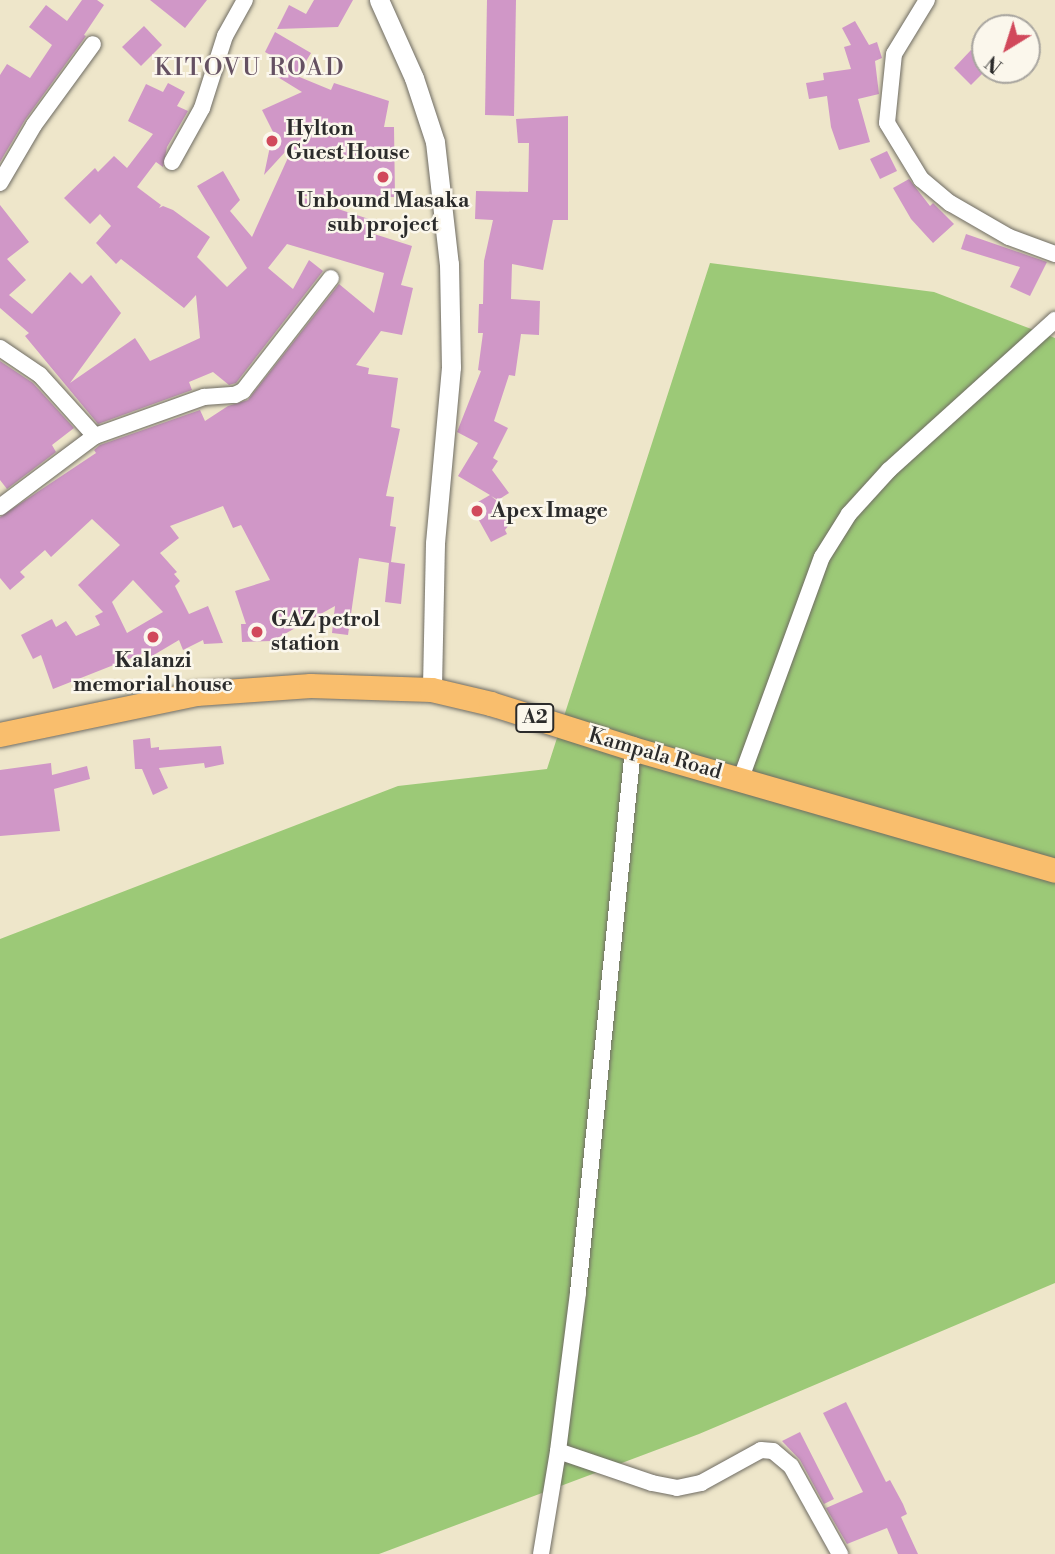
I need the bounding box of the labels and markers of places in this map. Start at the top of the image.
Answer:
place label: Hylton Guest House [286,116,410,166]
marker: Hylton Guest House [264,133,280,149]
marker: Unbound Masaka sub project [375,169,391,185]
place label: Unbound Masaka sub project [297,188,469,238]
place label: Apex Image [491,498,608,524]
marker: Apex Image [469,503,485,519]
place label: GAZ petrol station [271,607,380,657]
marker: GAZ petrol station [249,624,265,640]
marker: Kalanzi memorial house [145,629,161,645]
place label: Kalanzi memorial house [73,648,233,698]

